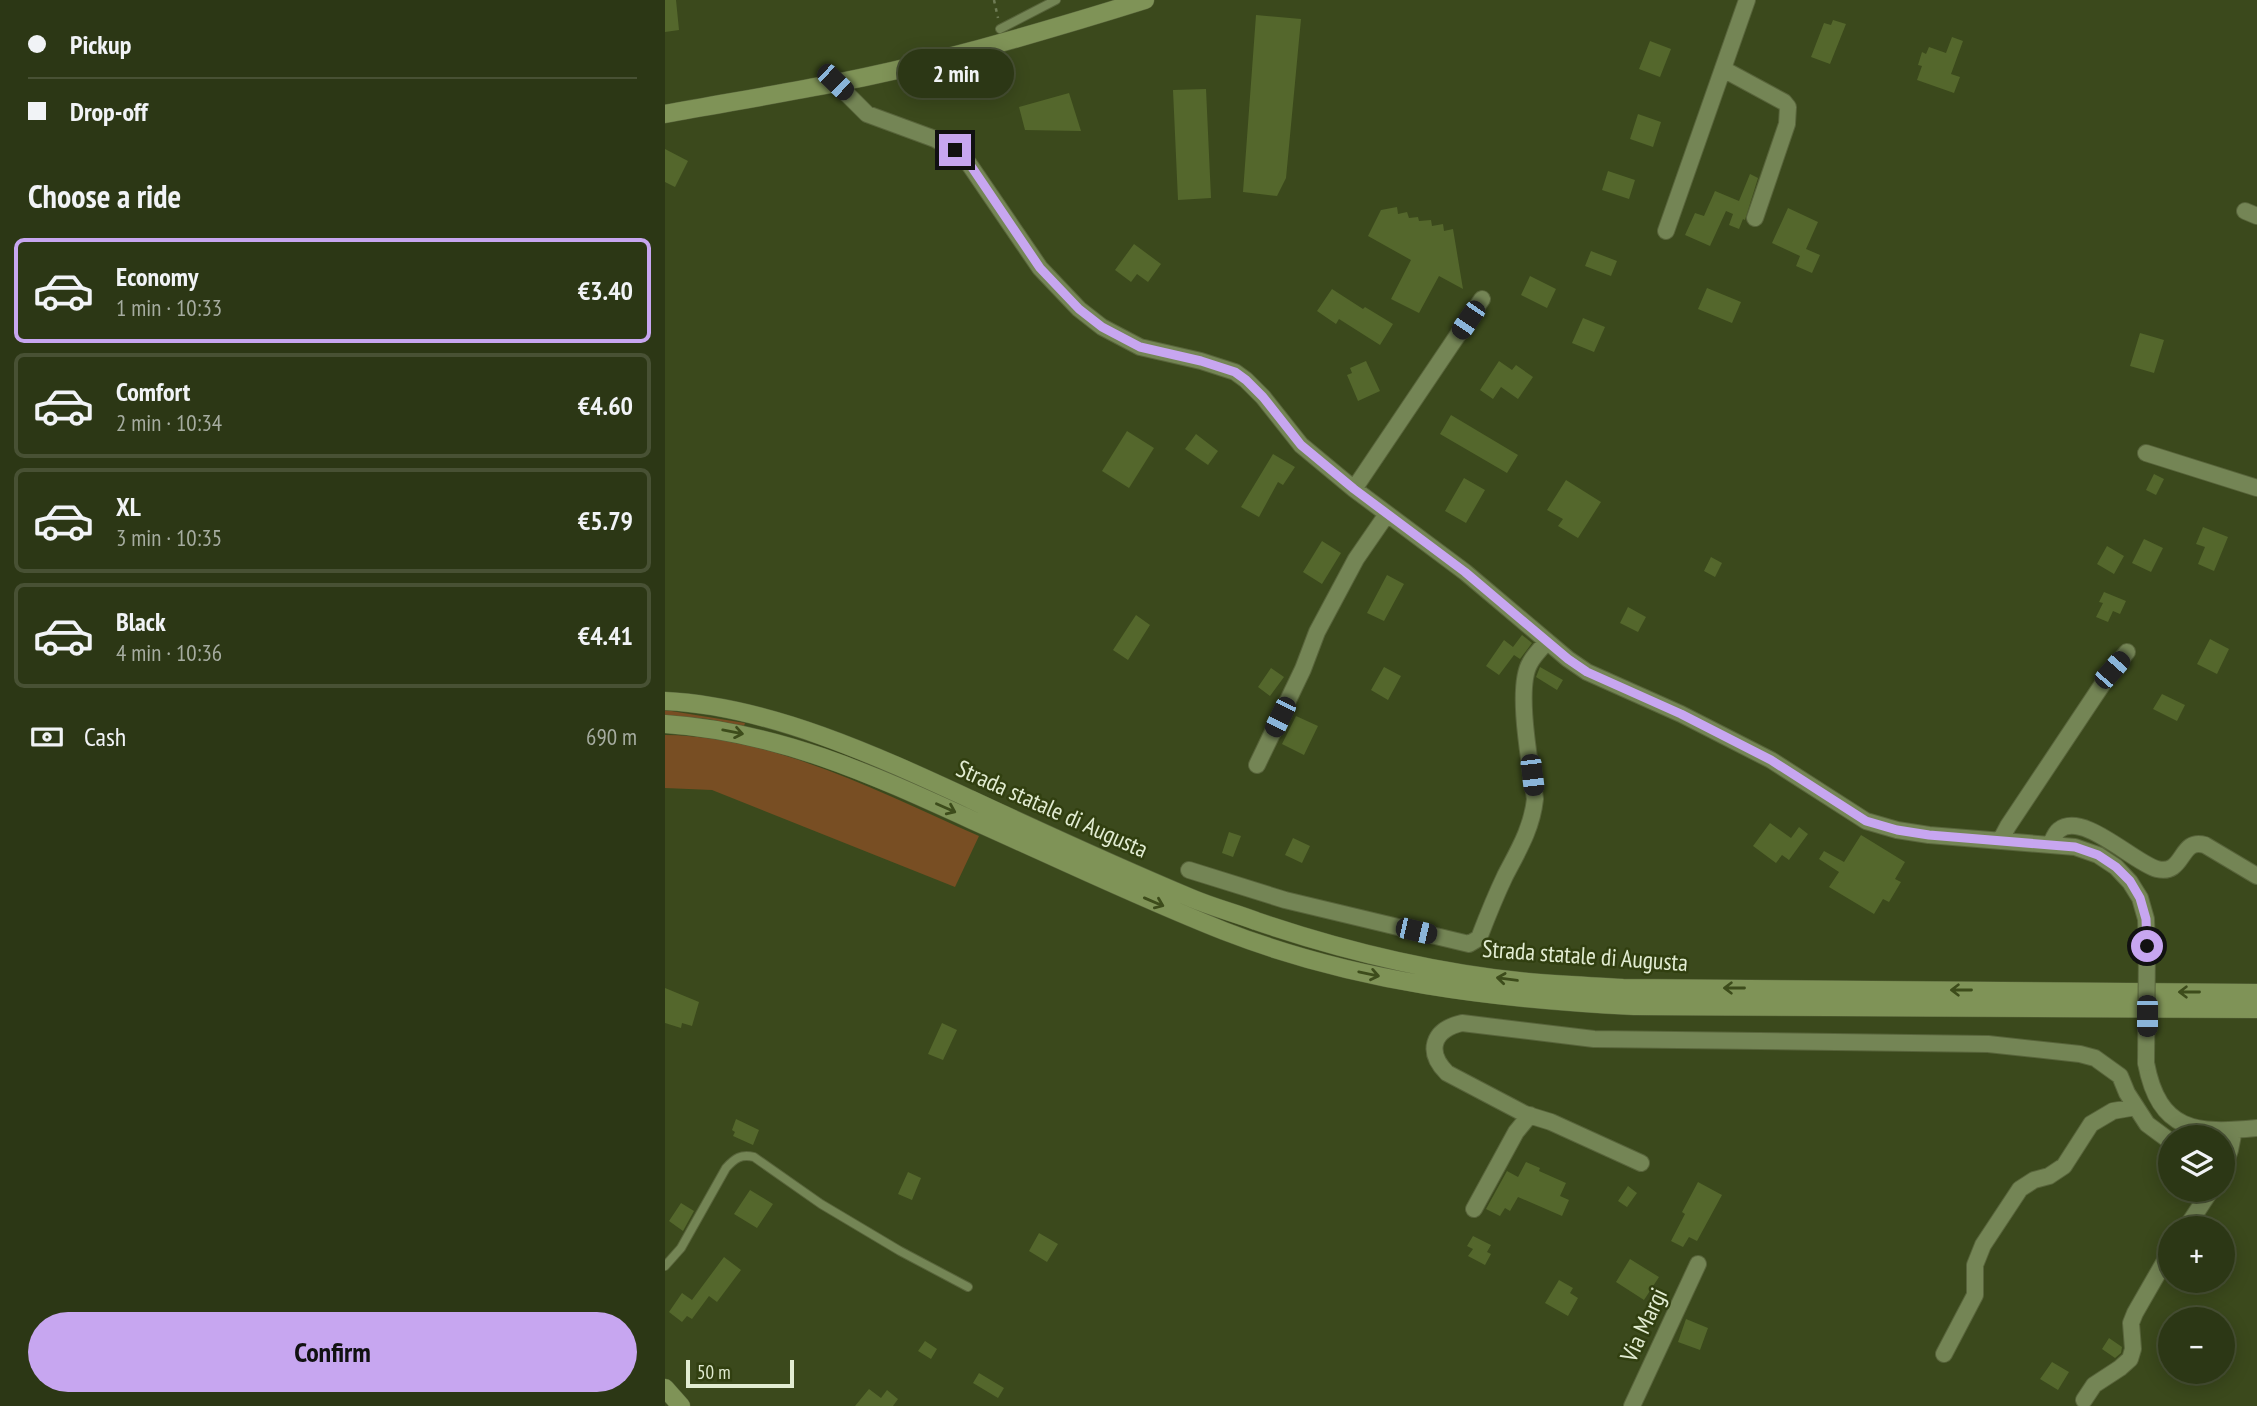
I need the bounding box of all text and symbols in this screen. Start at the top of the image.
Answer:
text: Pickup [70,28,131,61]
callout: 2 min [897,48,1013,97]
text: 2 min [933,59,979,88]
car [813,60,858,104]
text: Drop-off [70,95,148,128]
route end [939,134,971,166]
text: Choose a ride [28,175,181,217]
icon: car [32,259,95,322]
text: Economy [116,260,198,293]
text: €3.40 [578,274,633,307]
text: 1 min · 10:33 [116,293,222,322]
car [1448,297,1489,343]
icon: car [32,374,95,437]
text: Comfort [116,375,190,408]
text: €4.60 [578,389,633,422]
text: 2 min · 10:34 [116,408,222,437]
icon: car [32,489,95,552]
text: XL [116,490,141,523]
text: €5.79 [578,504,633,537]
text: 3 min · 10:35 [116,523,222,552]
icon: car [32,604,95,667]
text: Black [116,605,166,638]
text: €4.41 [578,619,633,652]
text: 4 min · 10:36 [116,638,222,667]
car [2091,647,2134,693]
car [1262,694,1299,740]
icon: cash [28,718,66,756]
text: Cash [84,720,126,753]
text: 690 m [586,722,637,751]
one-way arrow [721,725,744,739]
street label: Strada statale di Augusta [952,752,1153,865]
car [1520,753,1545,797]
one-way arrow [935,802,956,815]
one-way arrow [1142,896,1164,909]
car [1394,916,1439,946]
route start [2131,930,2163,962]
street label: Strada statale di Augusta [1481,933,1689,978]
one-way arrow [1357,967,1380,981]
one-way arrow [1496,972,1519,985]
one-way arrow [1723,982,1746,995]
one-way arrow [1950,983,1973,997]
one-way arrow [2178,985,2201,999]
car [2137,995,2158,1037]
map controls [2158,1125,2235,1384]
button: layers [2158,1125,2235,1202]
button: + [2158,1216,2235,1293]
street label: Via Margi [1613,1283,1674,1368]
button: − [2158,1307,2235,1384]
button: Confirm [28,1312,637,1392]
scale bar [686,1357,795,1389]
text: 50 m [697,1360,731,1384]

